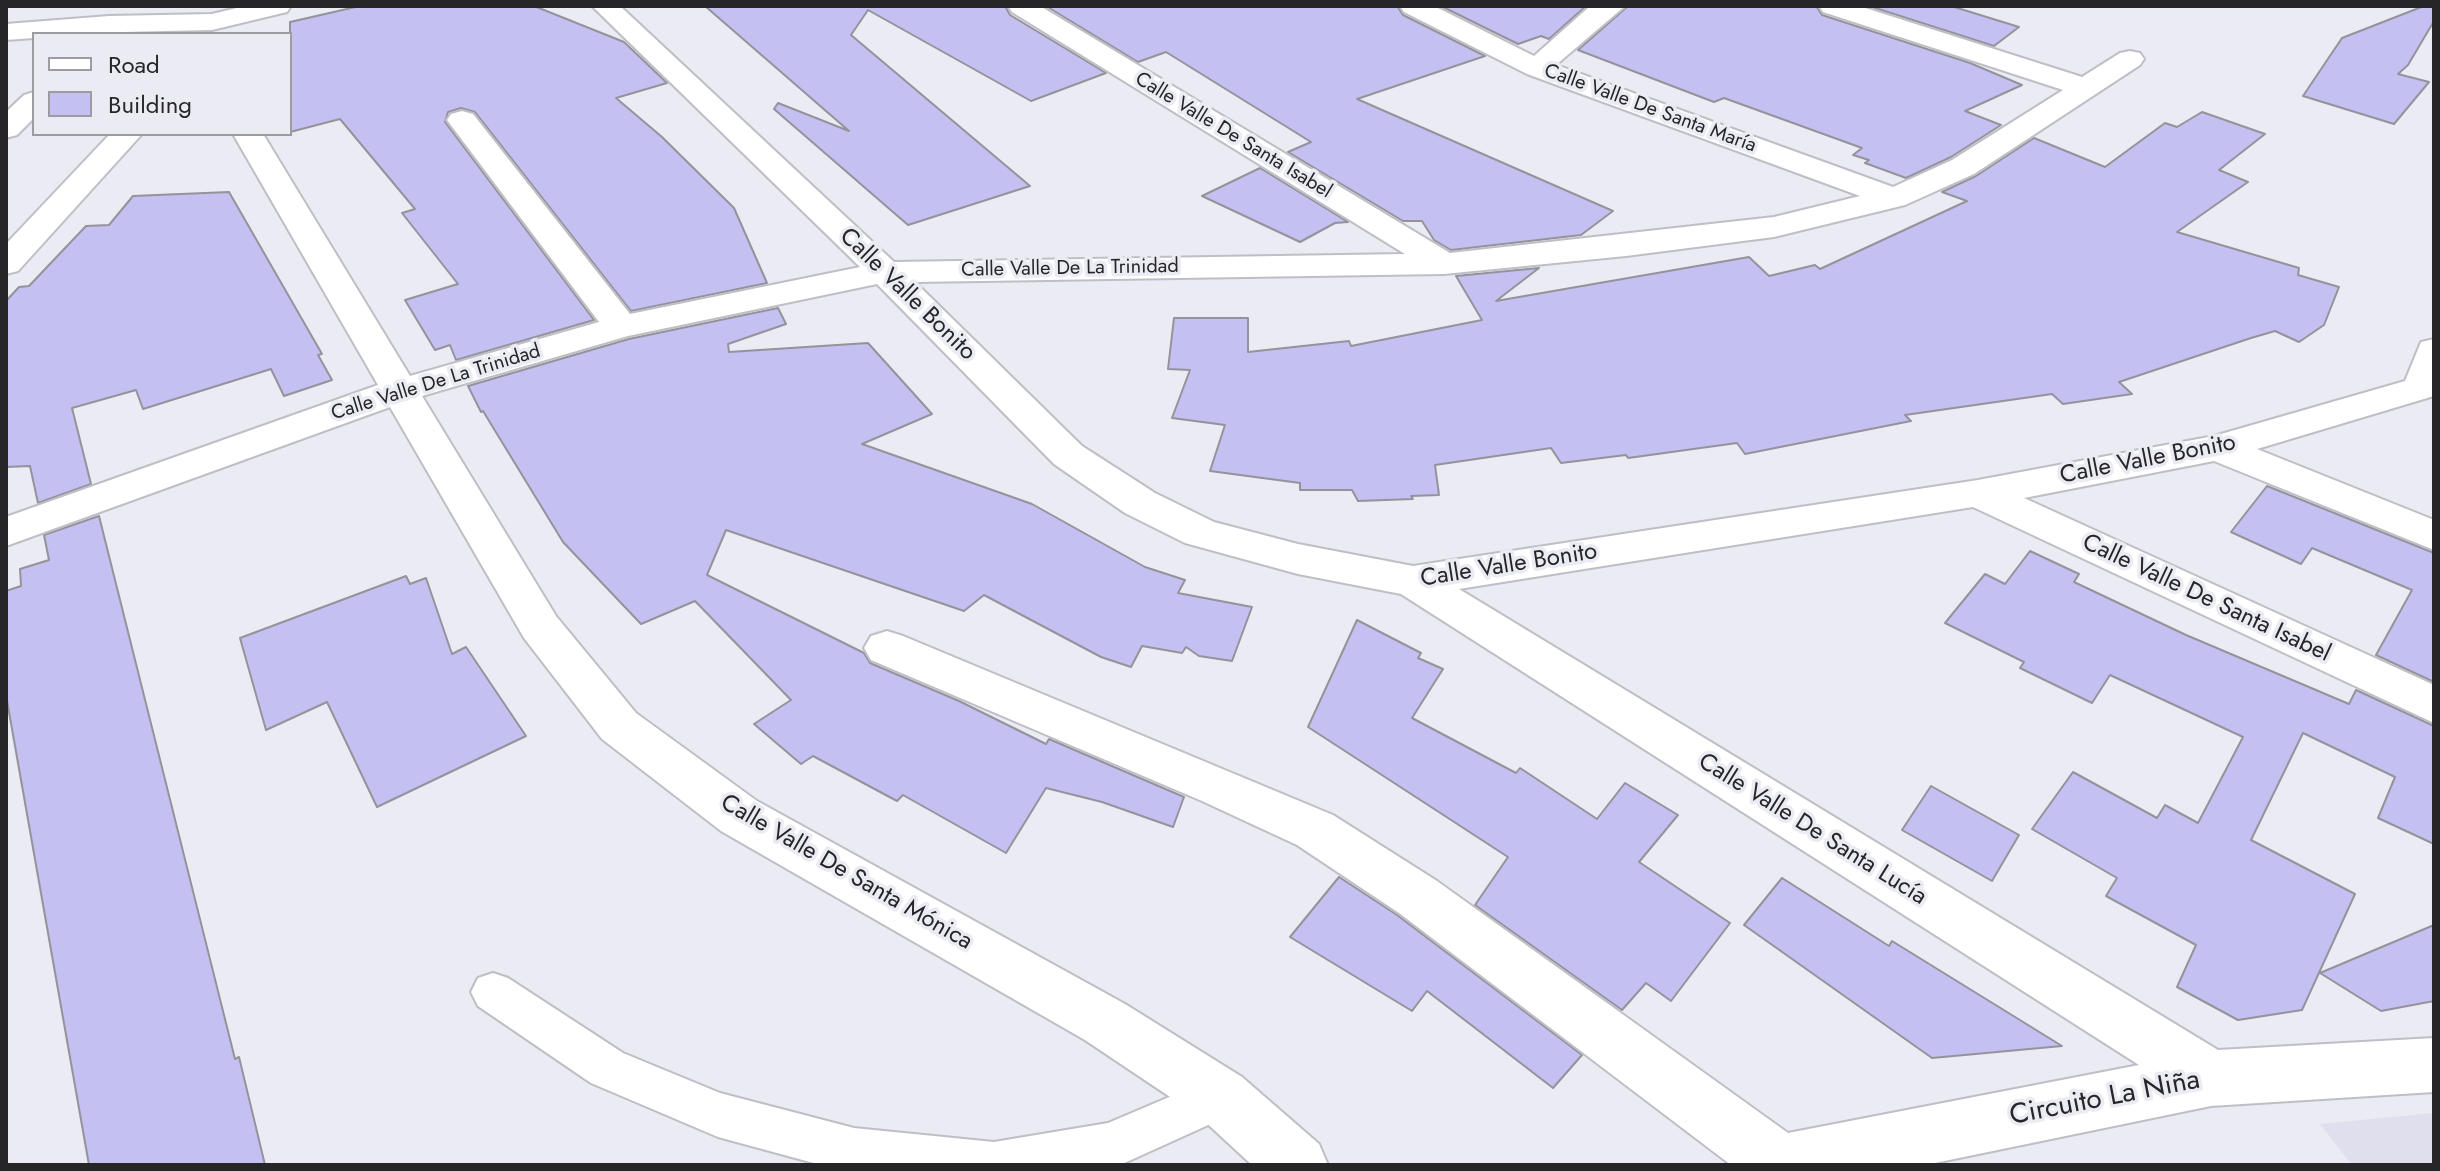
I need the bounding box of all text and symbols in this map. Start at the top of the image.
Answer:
legend [32,32,292,136]
text: Road [108,47,160,82]
street label: Calle Valle De Santa María [1541,59,1759,159]
street label: Calle Valle De Santa Isabel [1130,68,1336,204]
text: Building [108,87,192,122]
street label: Calle Valle Bonito [833,223,981,367]
street label: Calle Valle De La Trinidad [961,255,1179,283]
street label: Calle Valle De La Trinidad [328,340,544,426]
street label: Calle Valle Bonito [2058,429,2238,491]
street label: Calle Valle De Santa Isabel [2077,529,2335,669]
street label: Calle Valle Bonito [1419,538,1599,594]
street label: Calle Valle De Santa Lucía [1692,748,1932,912]
street label: Calle Valle De Santa Mónica [715,789,977,957]
street label: Circuito La Niña [2007,1064,2203,1134]

